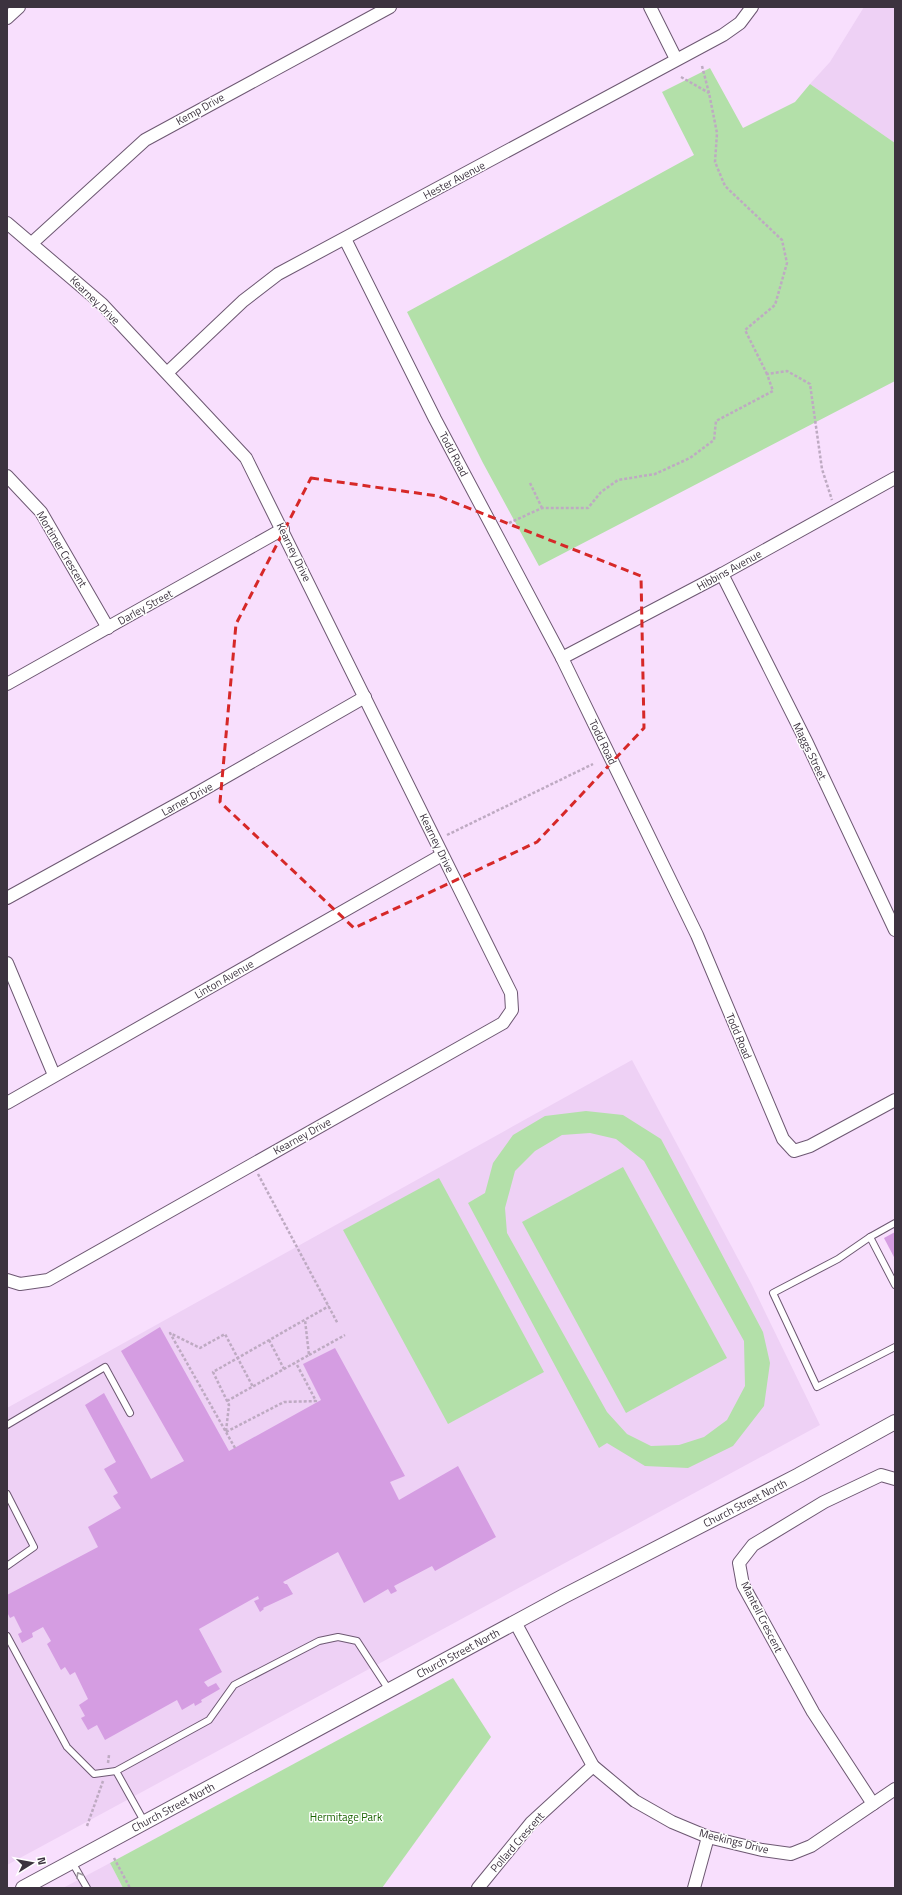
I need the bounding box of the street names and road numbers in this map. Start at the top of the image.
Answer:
street label: Kemp Drive [173,89,227,129]
street label: Hester Avenue [420,157,488,203]
street label: Kearney Drive [66,272,124,328]
street label: Todd Road [436,429,473,479]
street label: Mortimer Crescent [33,508,91,590]
street label: Kearney Drive [273,520,315,585]
street label: Hibbins Avenue [694,545,765,594]
street label: Darley Street [115,585,175,629]
street label: Todd Road [585,717,621,767]
street label: Maggs Street [789,720,831,782]
street label: Larner Drive [158,778,216,820]
street label: Kearney Drive [416,811,458,876]
street label: Linton Avenue [191,955,257,1002]
street label: Todd Road [722,1011,756,1062]
street label: Kearney Drive [270,1113,334,1159]
street label: Church Street North [700,1475,790,1531]
street label: Mantell Crescent [737,1579,787,1655]
street label: Church Street North [414,1624,502,1682]
street label: Church Street North [129,1778,217,1836]
street label: Pollard Crescent [486,1808,548,1876]
street label: Meekings Drive [698,1825,771,1857]

